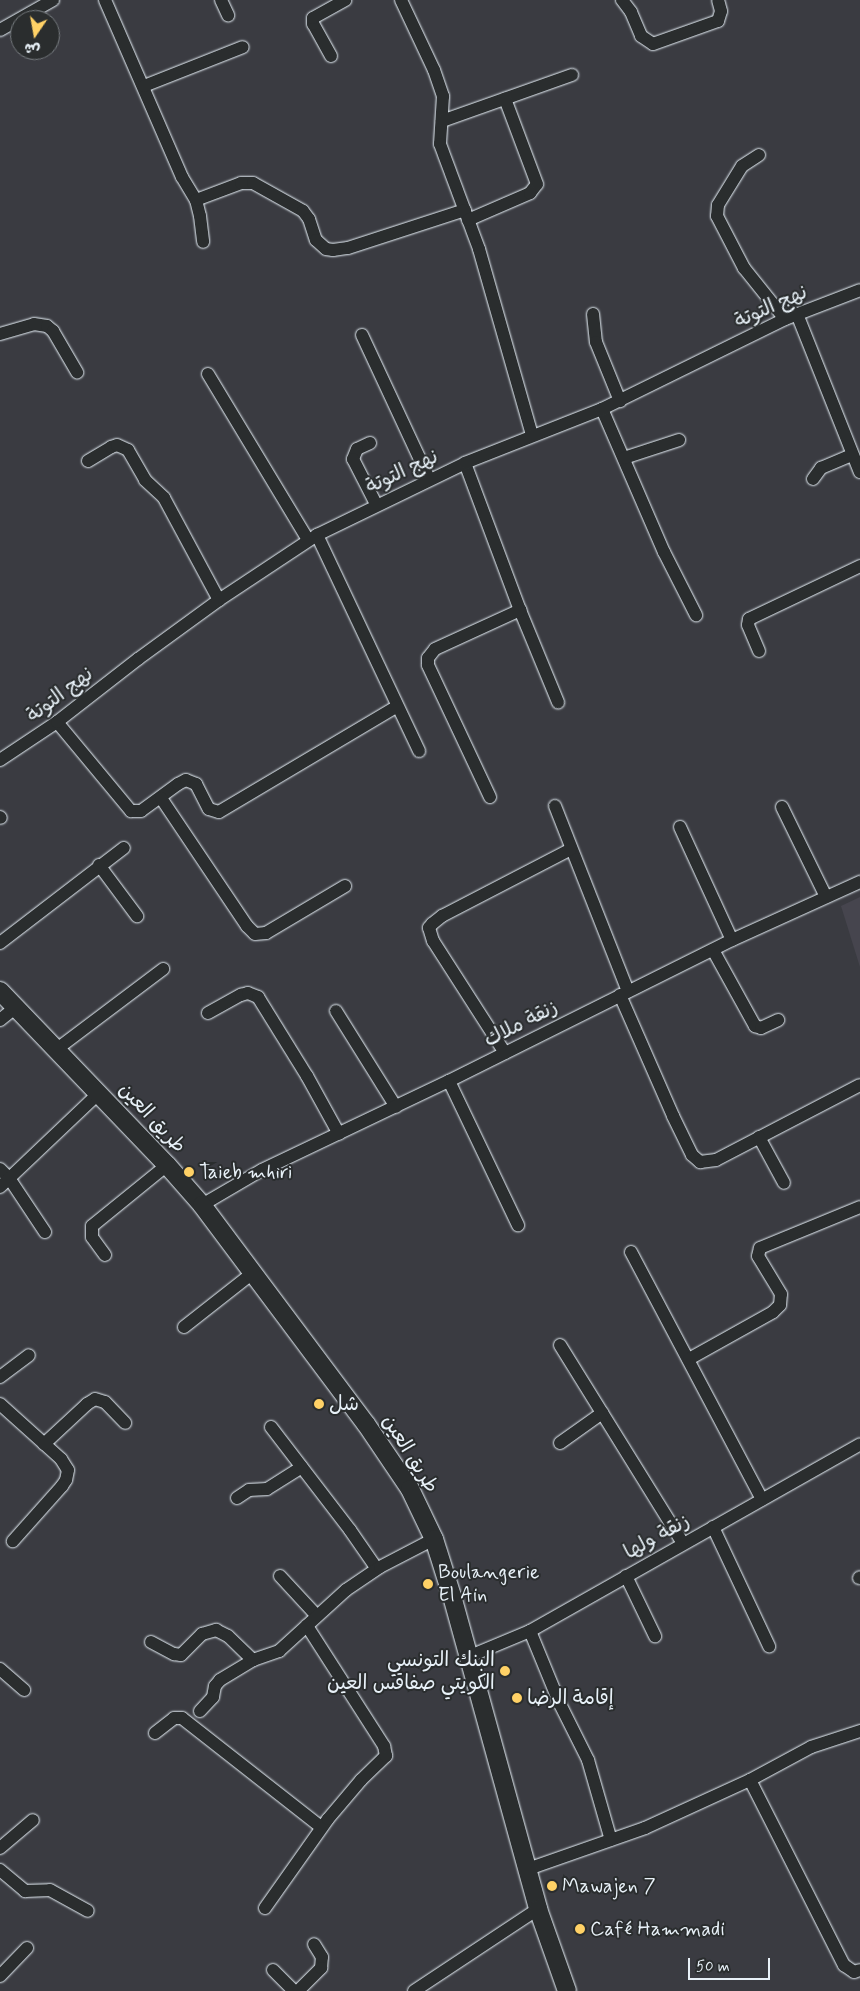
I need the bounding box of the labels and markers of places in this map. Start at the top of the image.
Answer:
place label: Taieb mhiri [199,1160,292,1184]
marker: Taieb mhiri [183,1166,195,1178]
place label: شل [329,1392,359,1416]
marker: شل [313,1398,325,1410]
place label: Boulangerie El Ain [438,1560,539,1607]
marker: Boulangerie El Ain [422,1578,434,1590]
place label: البنك التونسي الكويتي صفاقس العين [327,1648,495,1695]
marker: البنك التونسي الكويتي صفاقس العين [499,1665,511,1677]
place label: إقامة الرضا [527,1686,614,1710]
marker: إقامة الرضا [511,1692,523,1704]
place label: Mawajen 7 [562,1874,655,1898]
marker: Mawajen 7 [546,1880,558,1892]
place label: Café Hammadi [590,1917,725,1941]
marker: Café Hammadi [574,1923,586,1935]

